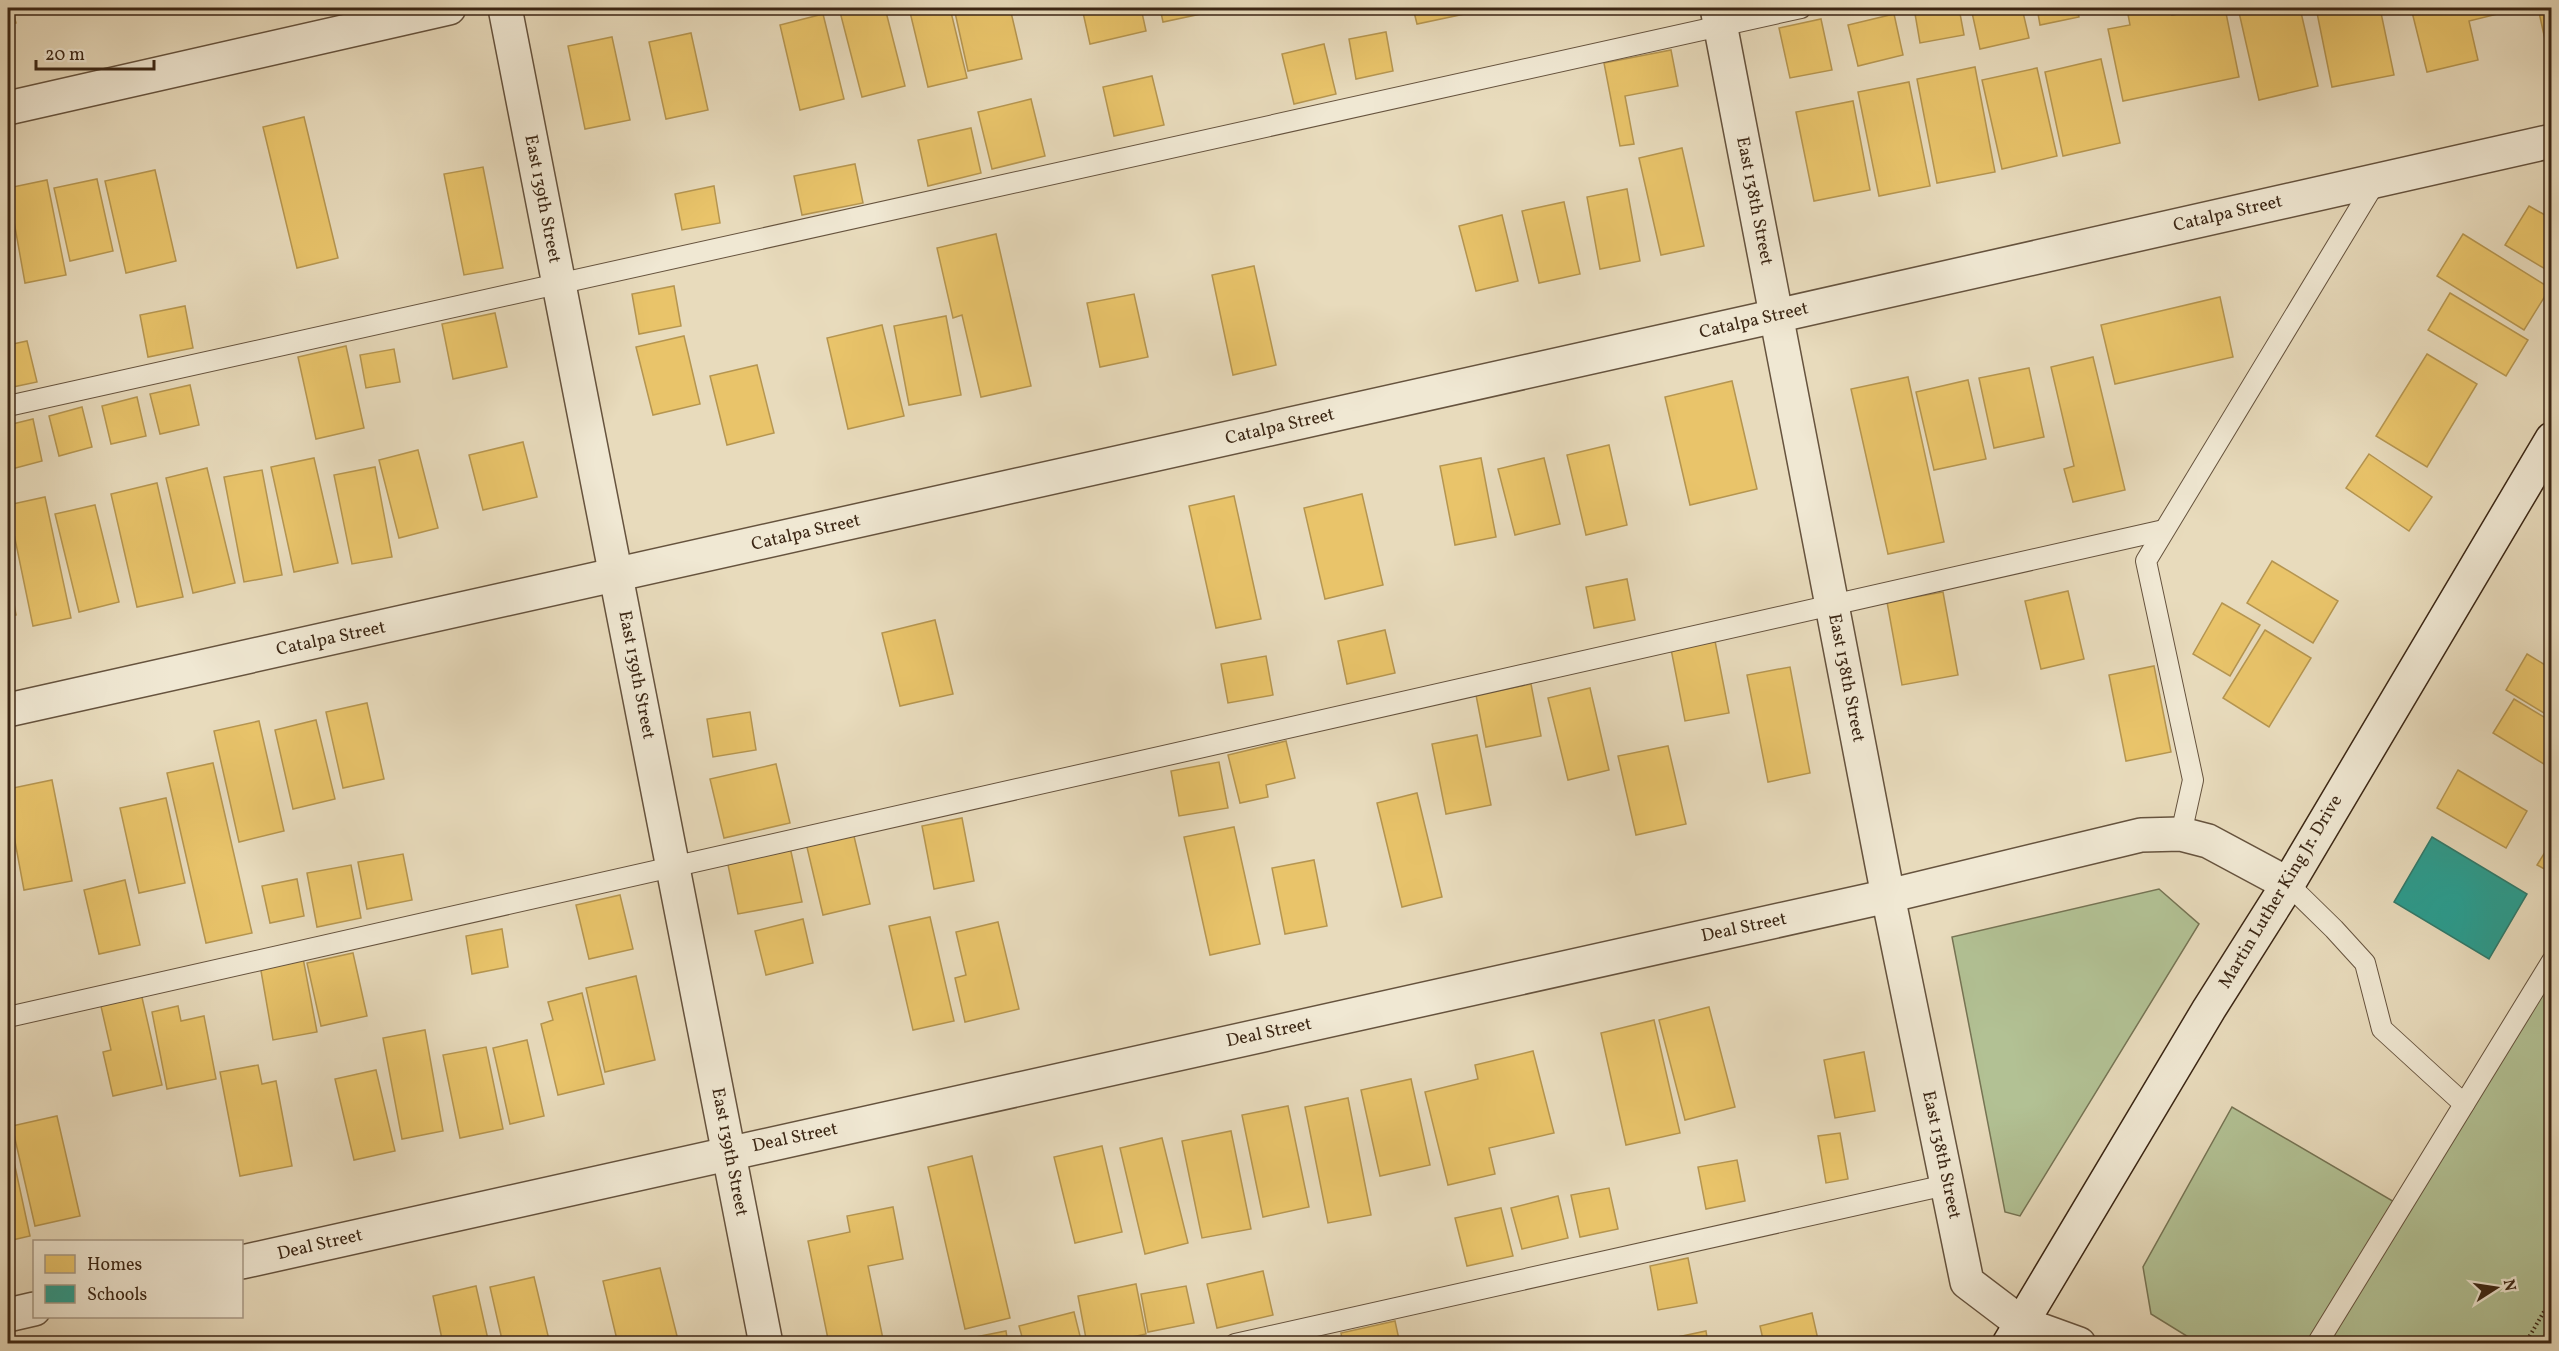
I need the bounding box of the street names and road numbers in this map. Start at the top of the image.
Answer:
street label: East 139th Street [517,133,567,265]
street label: East 138th Street [1729,135,1779,267]
street label: Catalpa Street [2171,189,2285,239]
street label: Catalpa Street [1697,296,1811,346]
street label: Catalpa Street [1223,402,1337,452]
street label: Catalpa Street [749,508,863,558]
street label: East 139th Street [611,609,661,741]
street label: East 138th Street [1821,612,1871,744]
street label: Catalpa Street [274,615,388,663]
street label: Martin Luther King Jr. Drive [2213,790,2349,994]
street label: Deal Street [1699,907,1789,949]
street label: Deal Street [1224,1012,1314,1054]
street label: East 139th Street [704,1086,754,1218]
street label: East 138th Street [1915,1089,1967,1221]
street label: Deal Street [750,1117,840,1159]
street label: Deal Street [275,1223,365,1267]

